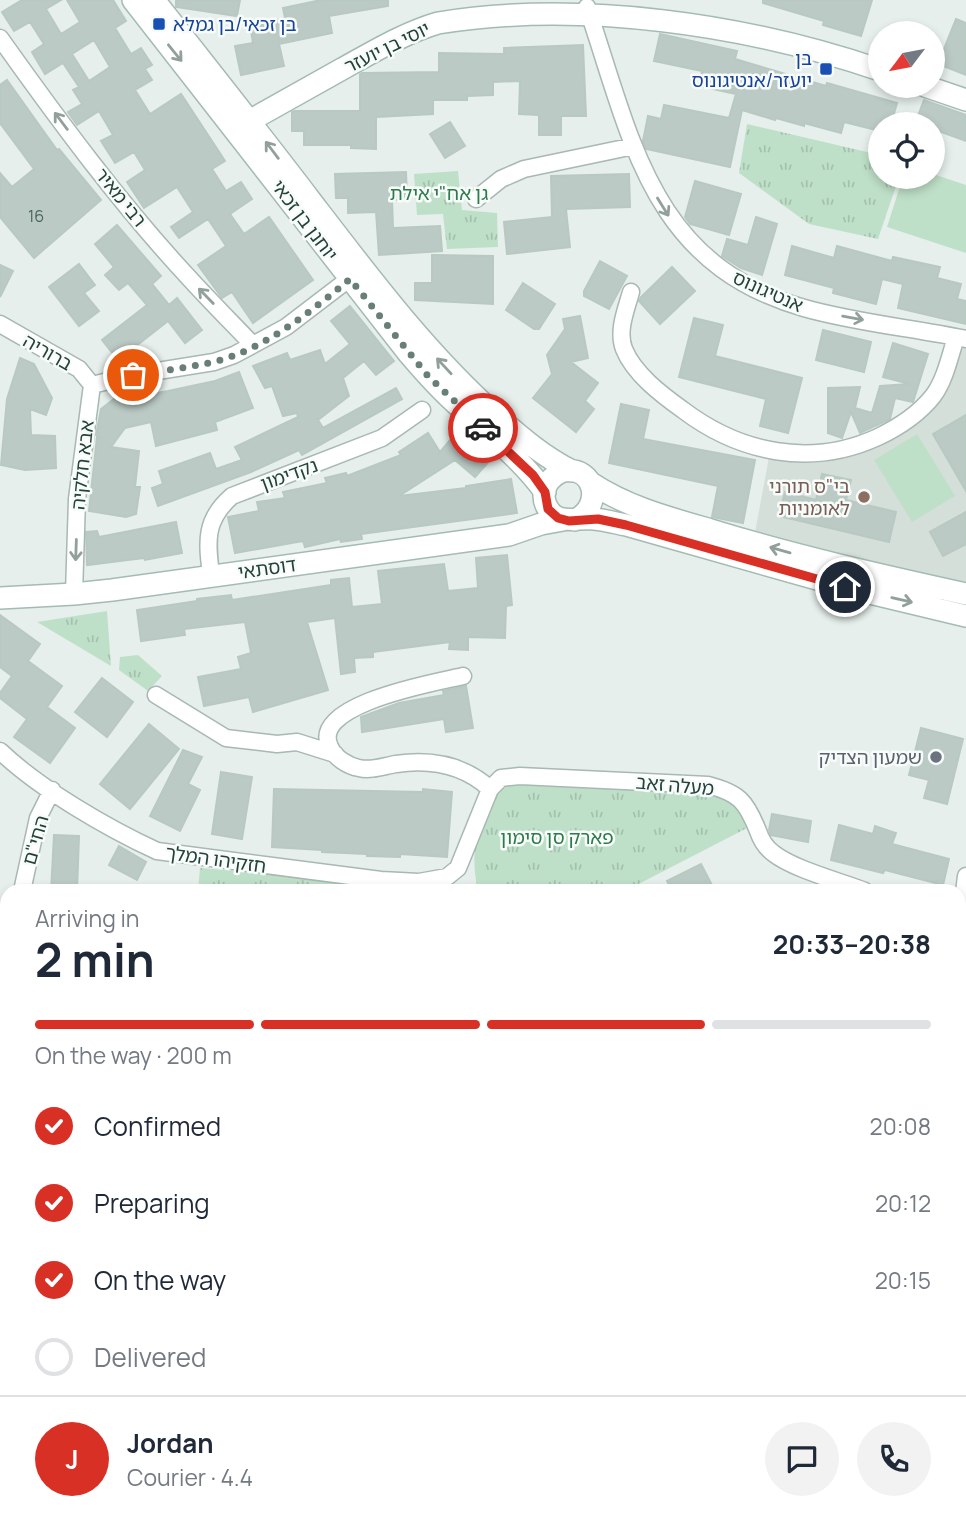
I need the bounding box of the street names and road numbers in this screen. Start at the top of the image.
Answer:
street label: יוסי בן יועזר [340,15,434,79]
street label: רבי מאיר [89,162,153,232]
street label: יוחנן בן זכאי [266,174,344,266]
street label: אנטיגונוס [729,264,807,318]
street label: ברוריה [19,328,78,377]
street label: אבא חלקיה [64,419,100,511]
street label: נקדימון [257,452,321,496]
street label: דוסתאי [236,551,298,585]
street label: מעלה זאב [635,769,715,801]
street label: החי"ם [16,812,54,868]
street label: חזקיהו המלך [164,839,268,879]

